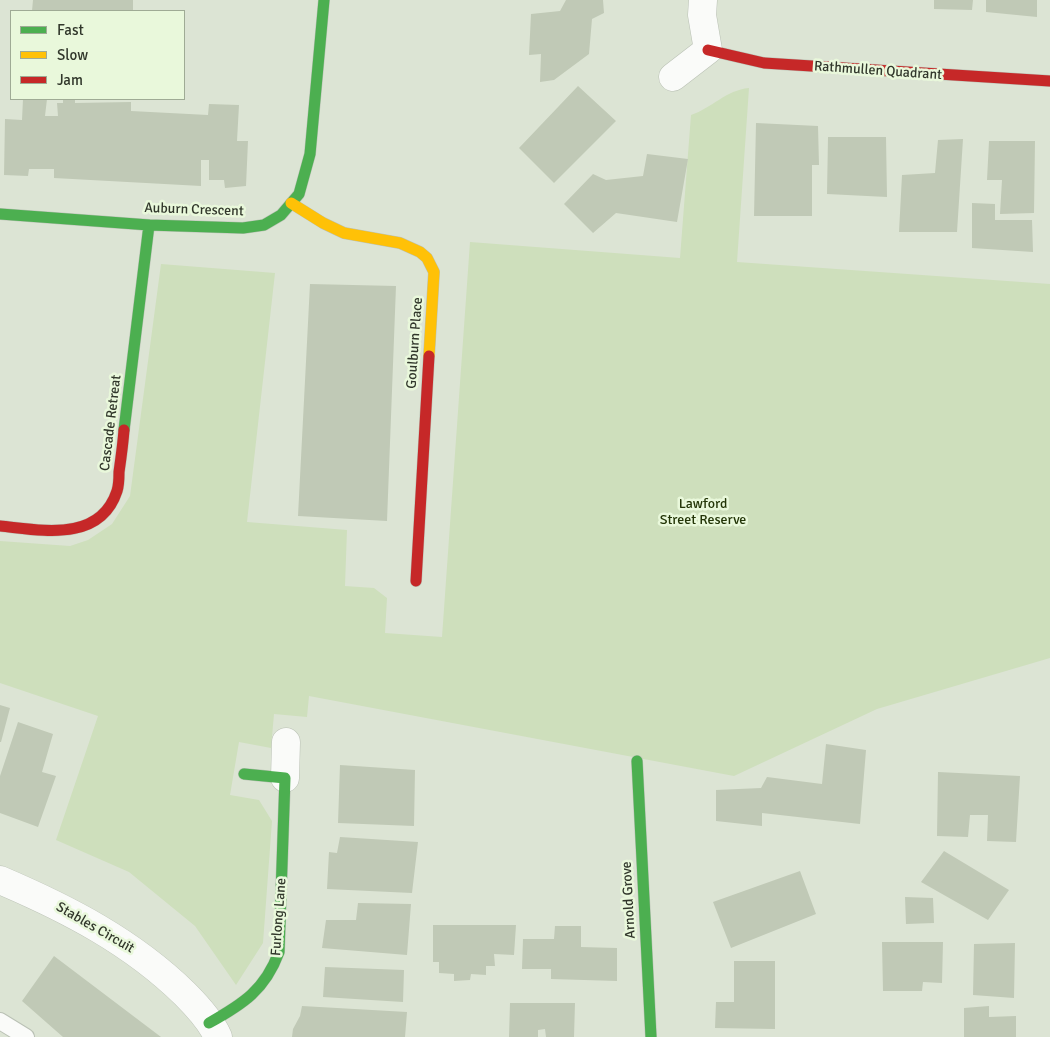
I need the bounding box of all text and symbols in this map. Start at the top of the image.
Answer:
legend [10,10,185,100]
text: Fast [57,21,84,39]
text: Slow [57,46,88,64]
street label: Rathmullen Quadrant [813,58,943,84]
text: Jam [57,71,83,89]
street label: Auburn Crescent [144,200,244,220]
street label: Goulburn Place [403,297,427,389]
street label: Cascade Retreat [97,374,125,472]
park label: Lawford Street Reserve [660,496,746,528]
street label: Arnold Grove [619,861,639,939]
street label: Furlong Lane [268,878,290,956]
street label: Stables Circuit [53,899,137,957]

